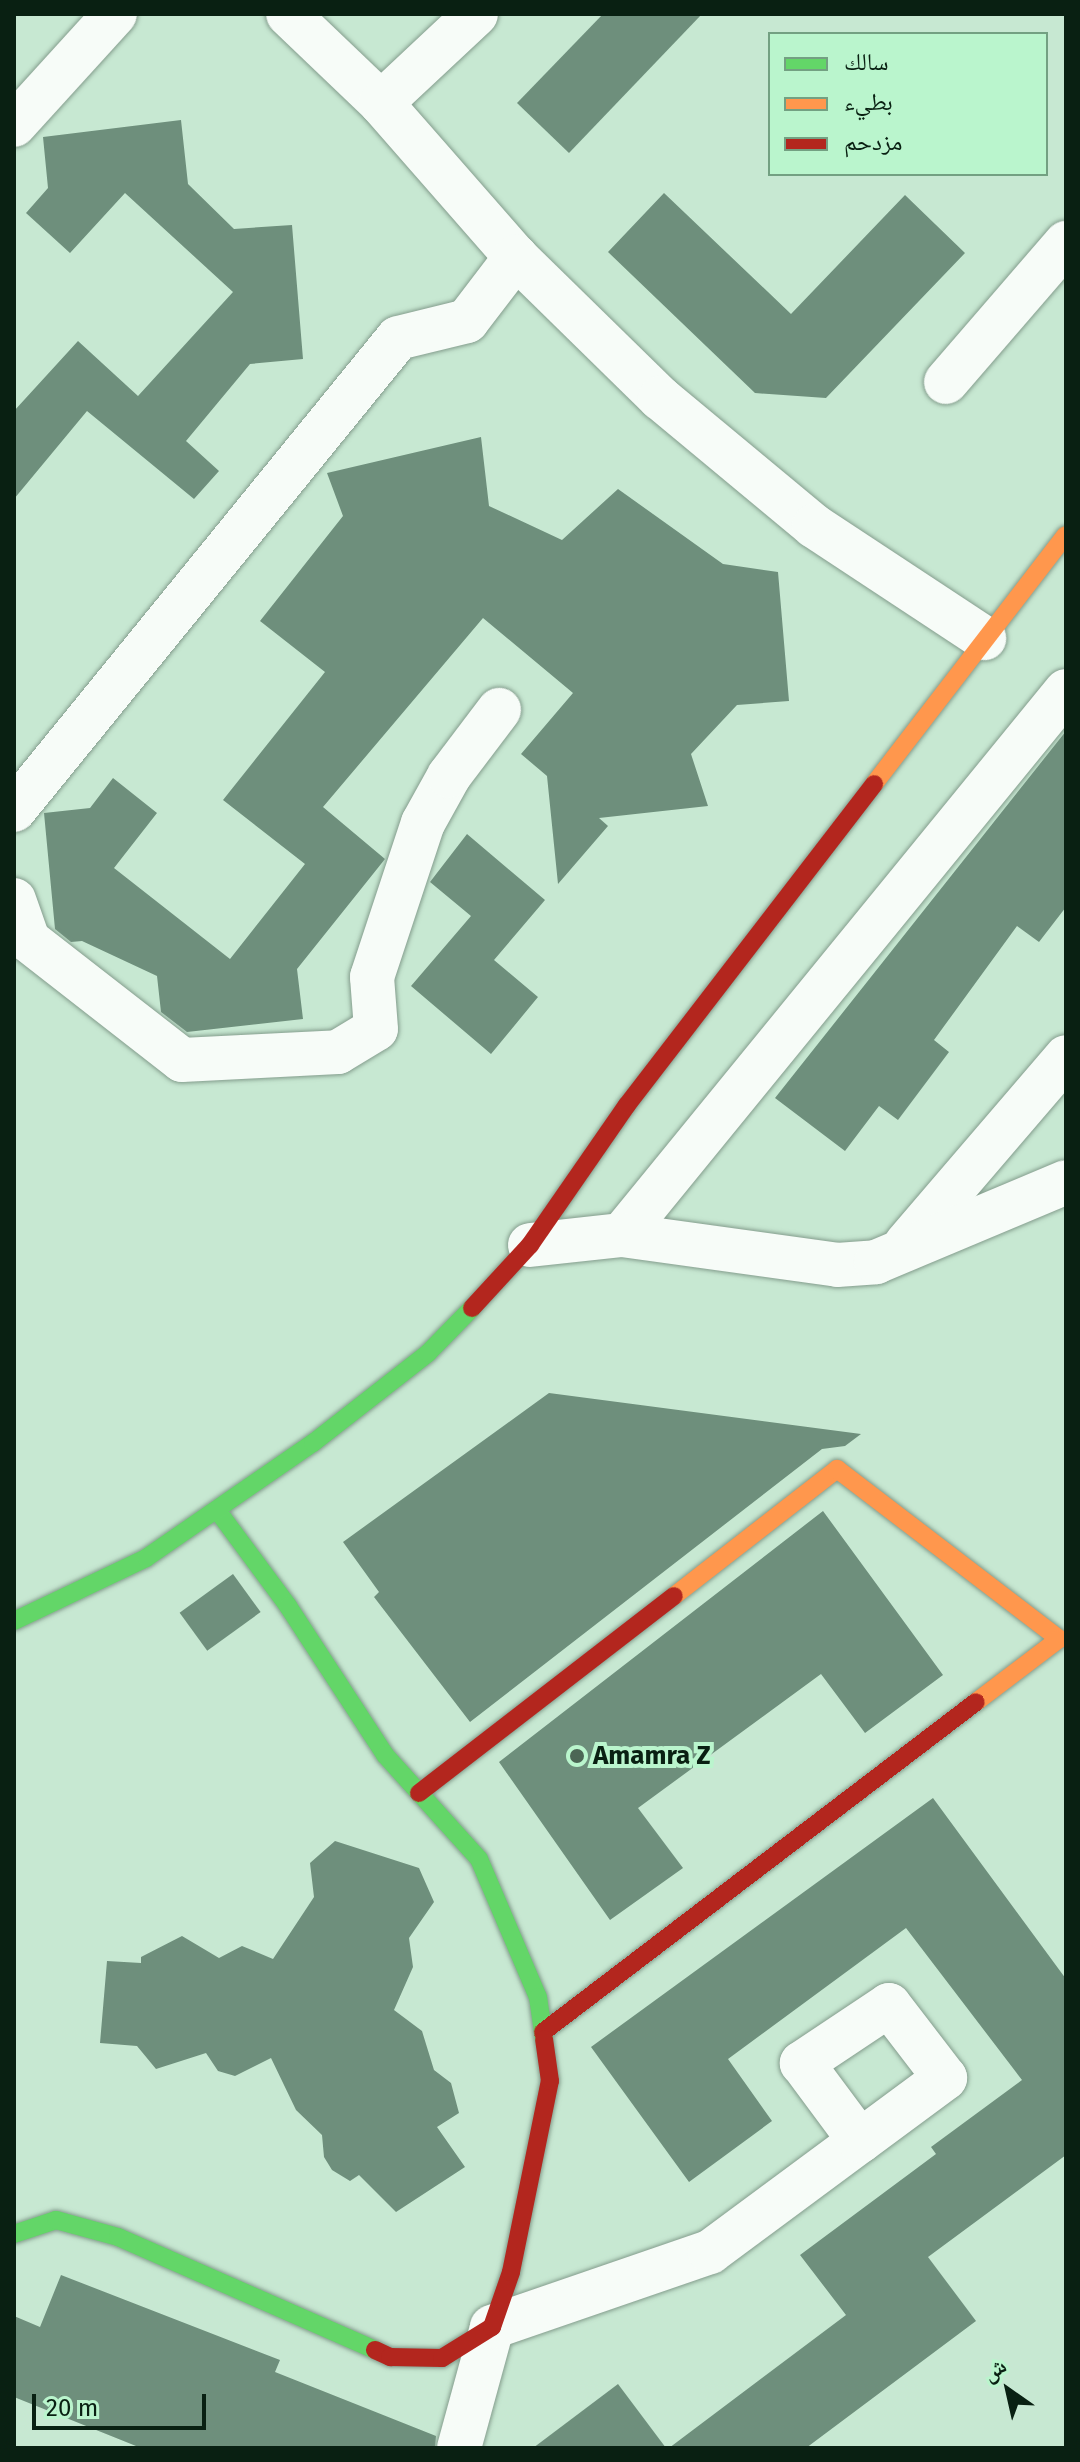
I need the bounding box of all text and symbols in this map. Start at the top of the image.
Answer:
legend [768,32,1048,176]
text: سالك [844,48,889,76]
text: بطيء [844,88,893,116]
text: مزدحم [844,128,903,156]
place label: Amamra Z [593,1740,711,1772]
marker: Amamra Z [568,1747,586,1765]
north arrow [968,2350,1048,2430]
text: ش [977,2352,1012,2387]
scale bar [36,2378,210,2428]
text: 20 m [46,2394,98,2422]

